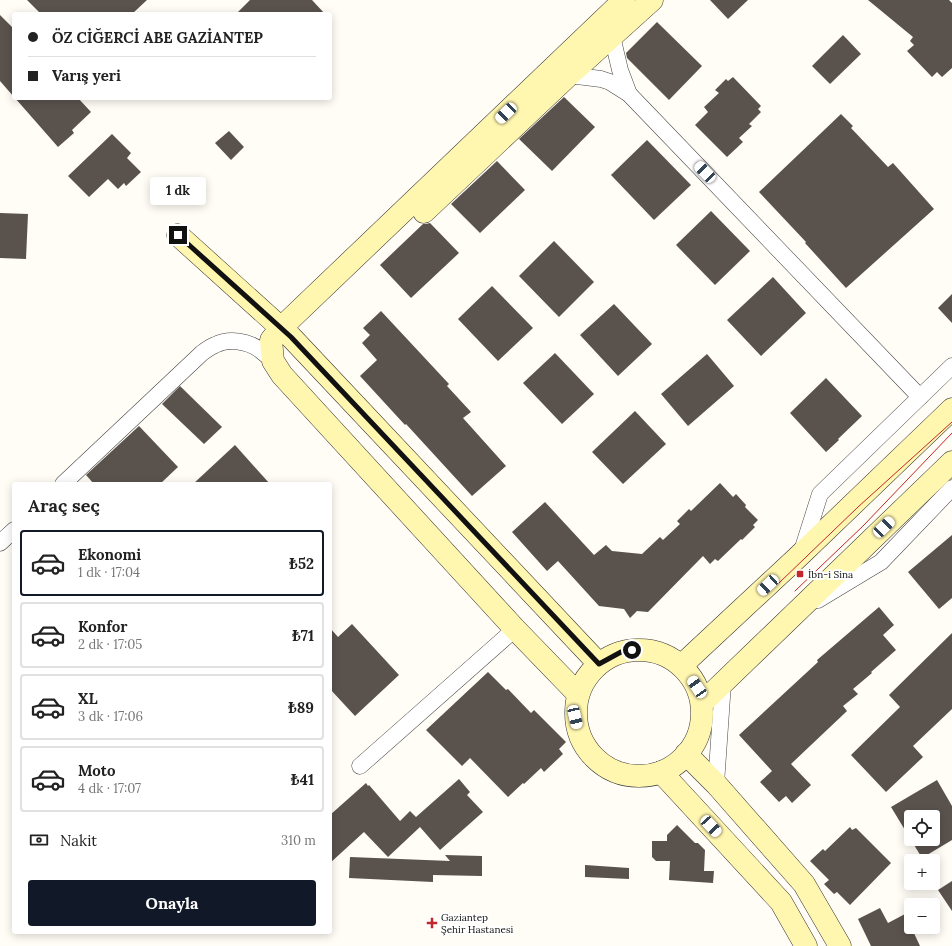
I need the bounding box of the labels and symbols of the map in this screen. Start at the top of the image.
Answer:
car [493,100,519,126]
car [692,159,718,185]
callout: 1 dk [150,177,206,205]
route end [169,226,187,244]
car [871,514,897,540]
place label: İbn-i Sina [808,568,853,581]
marker: İbn-i Sina [795,569,805,579]
car [755,572,781,598]
route start [623,641,641,659]
car [685,674,709,700]
car [566,704,584,730]
car [698,813,724,839]
place label: Gaziantep Şehir Hastanesi [441,911,514,936]
marker: Gaziantep Şehir Hastanesi [426,917,438,929]

